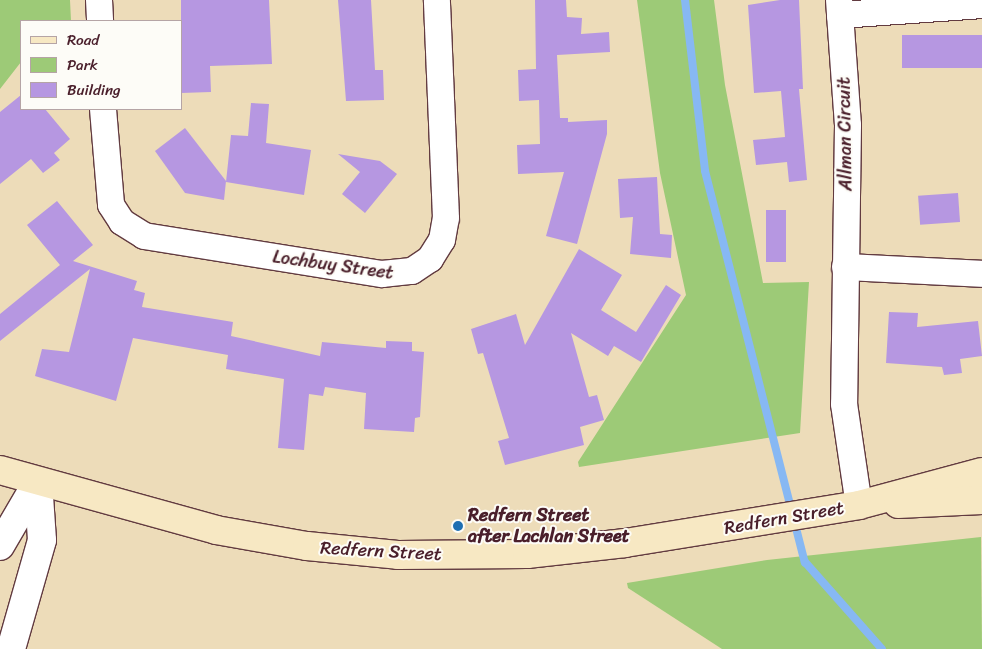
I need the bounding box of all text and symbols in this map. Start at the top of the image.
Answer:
legend [20,20,182,110]
text: Road [67,27,99,53]
text: Park [67,52,98,78]
text: Building [67,77,121,103]
street label: Allman Circuit [833,77,857,191]
street label: Lochbuy Street [271,246,395,284]
street label: Redfern Street [723,497,845,539]
place label: Redfern Street after Lachlan Street [468,505,630,548]
marker: Redfern Street after Lachlan Street [452,520,464,532]
street label: Redfern Street [320,537,442,565]

